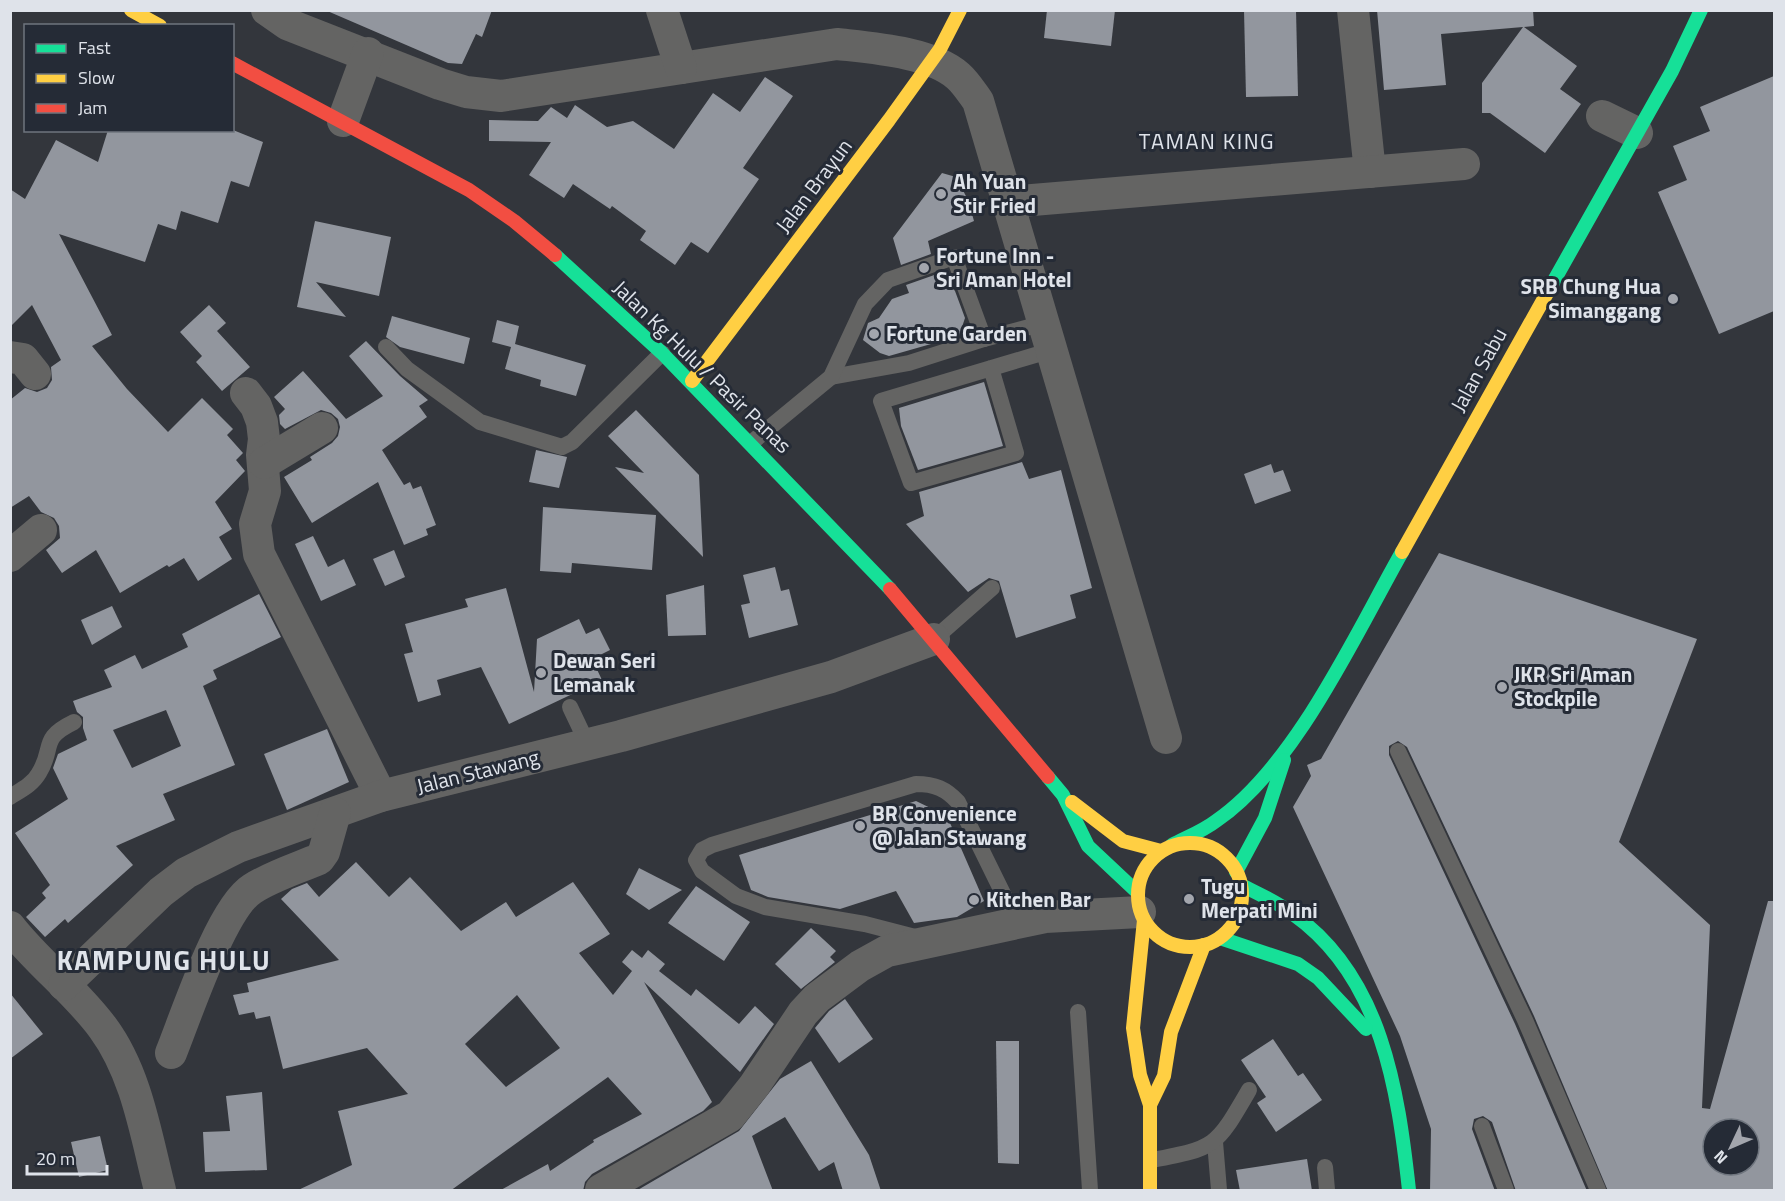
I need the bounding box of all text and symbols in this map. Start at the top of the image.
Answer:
legend [24,24,234,132]
text: Fast [78,34,111,61]
text: Slow [78,64,115,91]
text: Jam [78,94,107,121]
district label: TAMAN KING [1139,124,1275,158]
street label: Jalan Brayun [767,131,859,239]
place label: Ah Yuan Stir Fried [953,165,1036,221]
marker: Ah Yuan Stir Fried [934,187,948,201]
place label: Fortune Inn - Sri Aman Hotel [936,239,1072,295]
marker: Fortune Inn - Sri Aman Hotel [917,261,931,275]
place label: SRB Chung Hua Simanggang [1521,270,1661,326]
street label: Jalan Kg Hulu / Pasir Panas [606,272,799,460]
marker: SRB Chung Hua Simanggang [1666,292,1680,306]
place label: Fortune Garden [886,317,1027,349]
street label: Jalan Sabu [1442,322,1514,417]
marker: Fortune Garden [867,327,881,341]
place label: Dewan Seri Lemanak [553,644,656,700]
place label: JKR Sri Aman Stockpile [1514,658,1632,714]
marker: Dewan Seri Lemanak [534,666,548,680]
marker: JKR Sri Aman Stockpile [1495,680,1509,694]
street label: Jalan Stawang [413,740,543,802]
place label: BR Convenience @ Jalan Stawang [872,797,1026,853]
marker: BR Convenience @ Jalan Stawang [853,819,867,833]
place label: Tugu Merpati Mini [1201,870,1318,926]
place label: Kitchen Bar [986,883,1091,915]
marker: Tugu Merpati Mini [1182,892,1196,906]
marker: Kitchen Bar [967,893,981,907]
district label: KAMPUNG HULU [57,939,271,980]
north arrow [1701,1117,1761,1177]
scale bar [27,1138,106,1176]
text: 20 m [36,1145,75,1172]
text: N [1708,1145,1733,1170]

